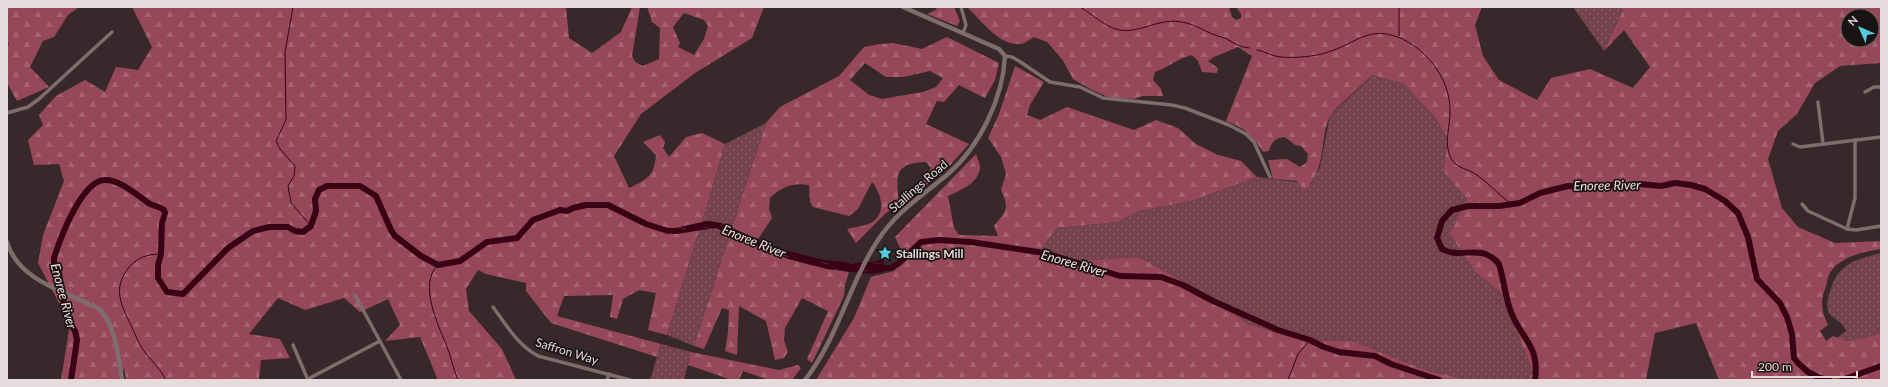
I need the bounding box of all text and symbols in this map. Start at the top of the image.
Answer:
north arrow [1840,8,1880,48]
text: N [1845,13,1860,28]
street label: Stallings Road [886,156,950,216]
water label: Enoree River [1573,176,1641,194]
water label: Enoree River [720,221,789,261]
place icon: Stallings Mill [877,245,893,261]
place label: Stallings Mill [896,246,963,261]
water label: Enoree River [1039,246,1109,280]
water label: Enoree River [48,261,81,331]
street label: Saffron Way [534,334,601,368]
scale bar [1752,353,1857,379]
text: 200 m [1758,359,1792,374]

